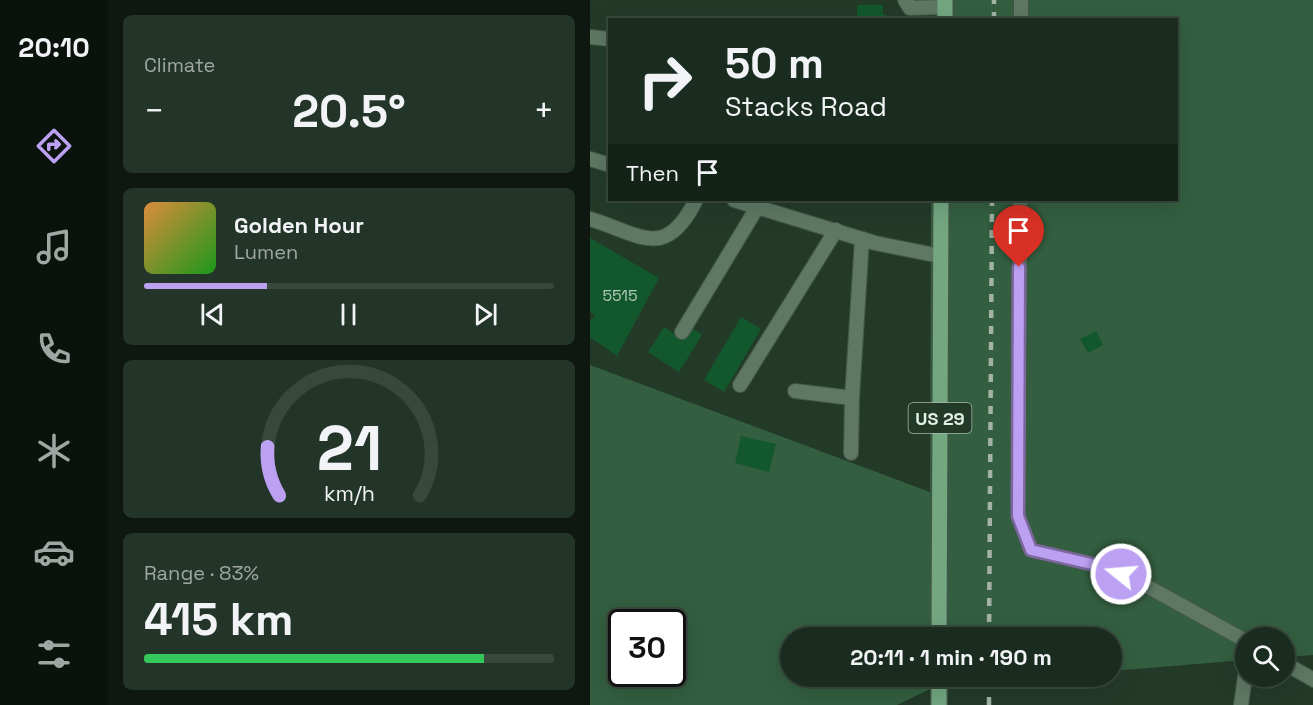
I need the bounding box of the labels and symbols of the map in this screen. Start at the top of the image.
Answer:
pin [993,205,1044,267]
house number: 5515 [602,285,638,306]
road number: US 29 [908,403,972,433]
position arrow [1089,542,1153,606]
speed limit sign: 30 [608,609,686,687]

